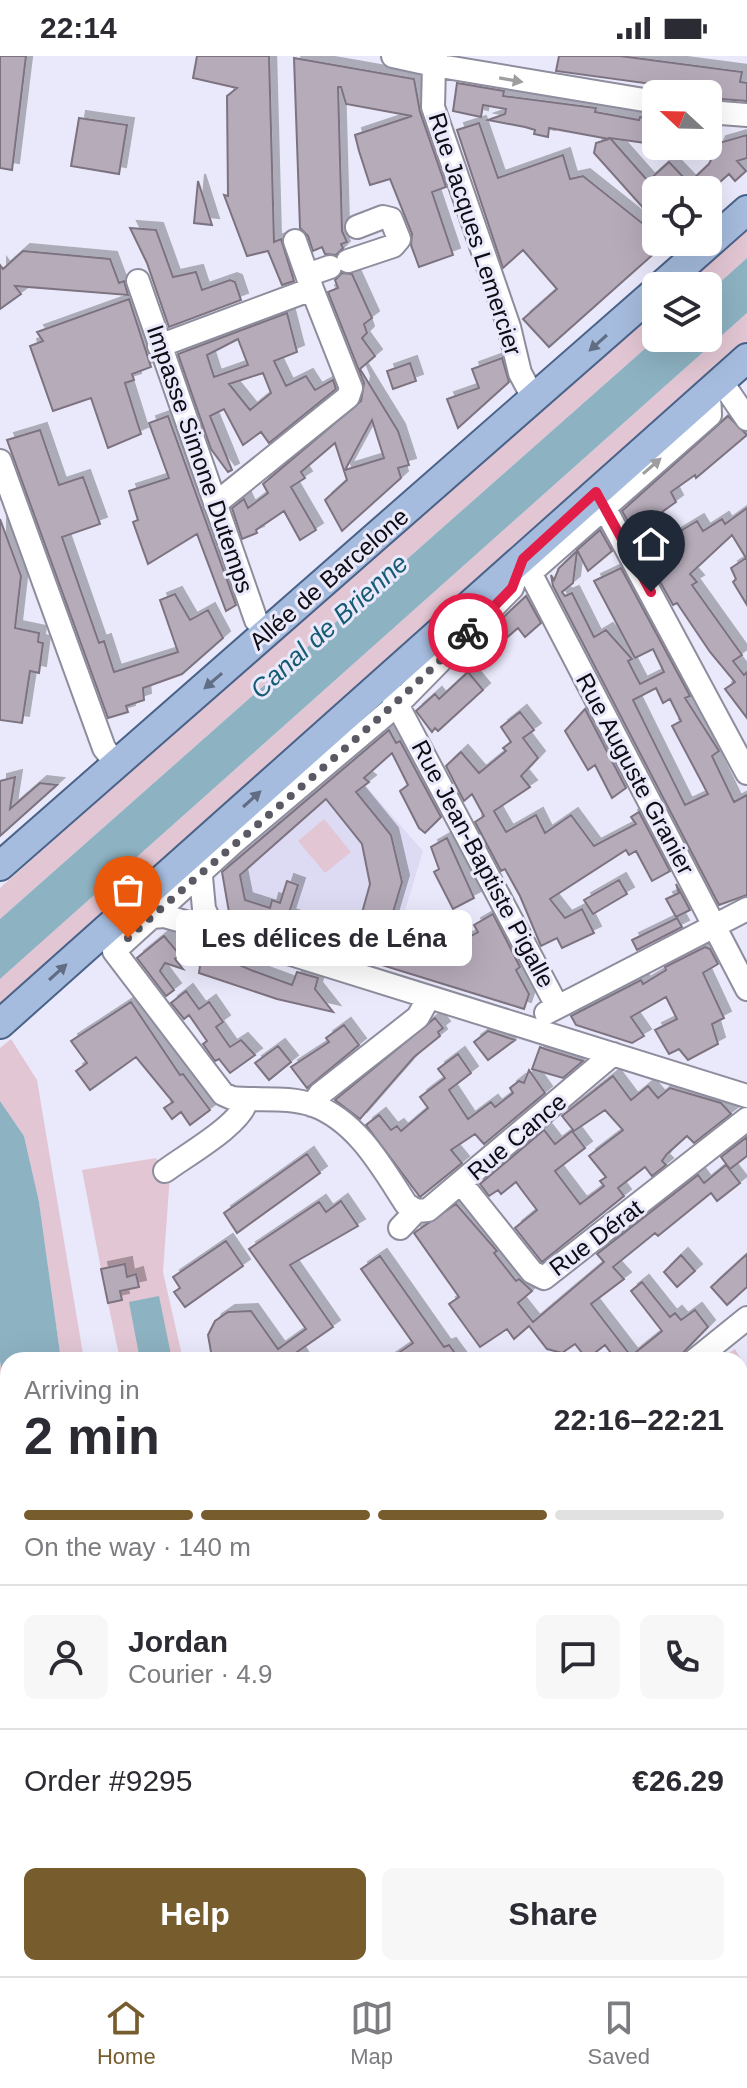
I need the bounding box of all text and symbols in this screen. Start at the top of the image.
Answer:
text: 22:14 [40,11,117,44]
one-way arrow [499,74,524,86]
north arrow [642,80,722,160]
map controls [642,80,722,352]
street label: Rue Jacques Lemercier [423,109,527,359]
button: locate [642,176,722,256]
button: layers [642,272,722,352]
street label: Impasse Simone Dutemps [142,321,259,596]
one-way arrow [588,333,607,351]
one-way arrow [642,458,662,475]
street label: Allée de Barcelone [244,502,414,655]
pin [617,510,685,592]
icon: home [629,522,673,566]
water label: Canal de Brienne [244,548,414,704]
courier [428,593,508,673]
icon: bike [446,611,490,655]
street label: Rue Auguste Granier [571,668,700,879]
one-way arrow [204,672,224,689]
street label: Rue Jean-Baptiste Pigalle [407,736,560,992]
one-way arrow [242,790,261,808]
pin [94,856,162,938]
icon: bag [106,868,150,912]
callout: Les délices de Léna [176,910,472,966]
text: Les délices de Léna [201,923,447,953]
one-way arrow [48,964,67,982]
street label: Rue Cance [462,1088,571,1186]
street label: Rue Dérat [544,1194,648,1281]
text: Arriving in [24,1375,140,1405]
text: 22:16–22:21 [554,1403,724,1436]
text: 2 min [24,1407,160,1465]
text: On the way · 140 m [24,1532,251,1562]
button: person [24,1615,108,1699]
button: chat [536,1615,620,1699]
button: phone [640,1615,724,1699]
text: Jordan [128,1625,228,1658]
text: Courier · 4.9 [128,1659,273,1689]
text: Order #9295 [24,1764,192,1797]
text: €26.29 [632,1764,724,1797]
button: Help [24,1868,366,1960]
button: Share [382,1868,724,1960]
tab: Home [97,1996,156,2070]
tab: Map [350,1996,394,2070]
tab: Saved [588,1996,650,2070]

